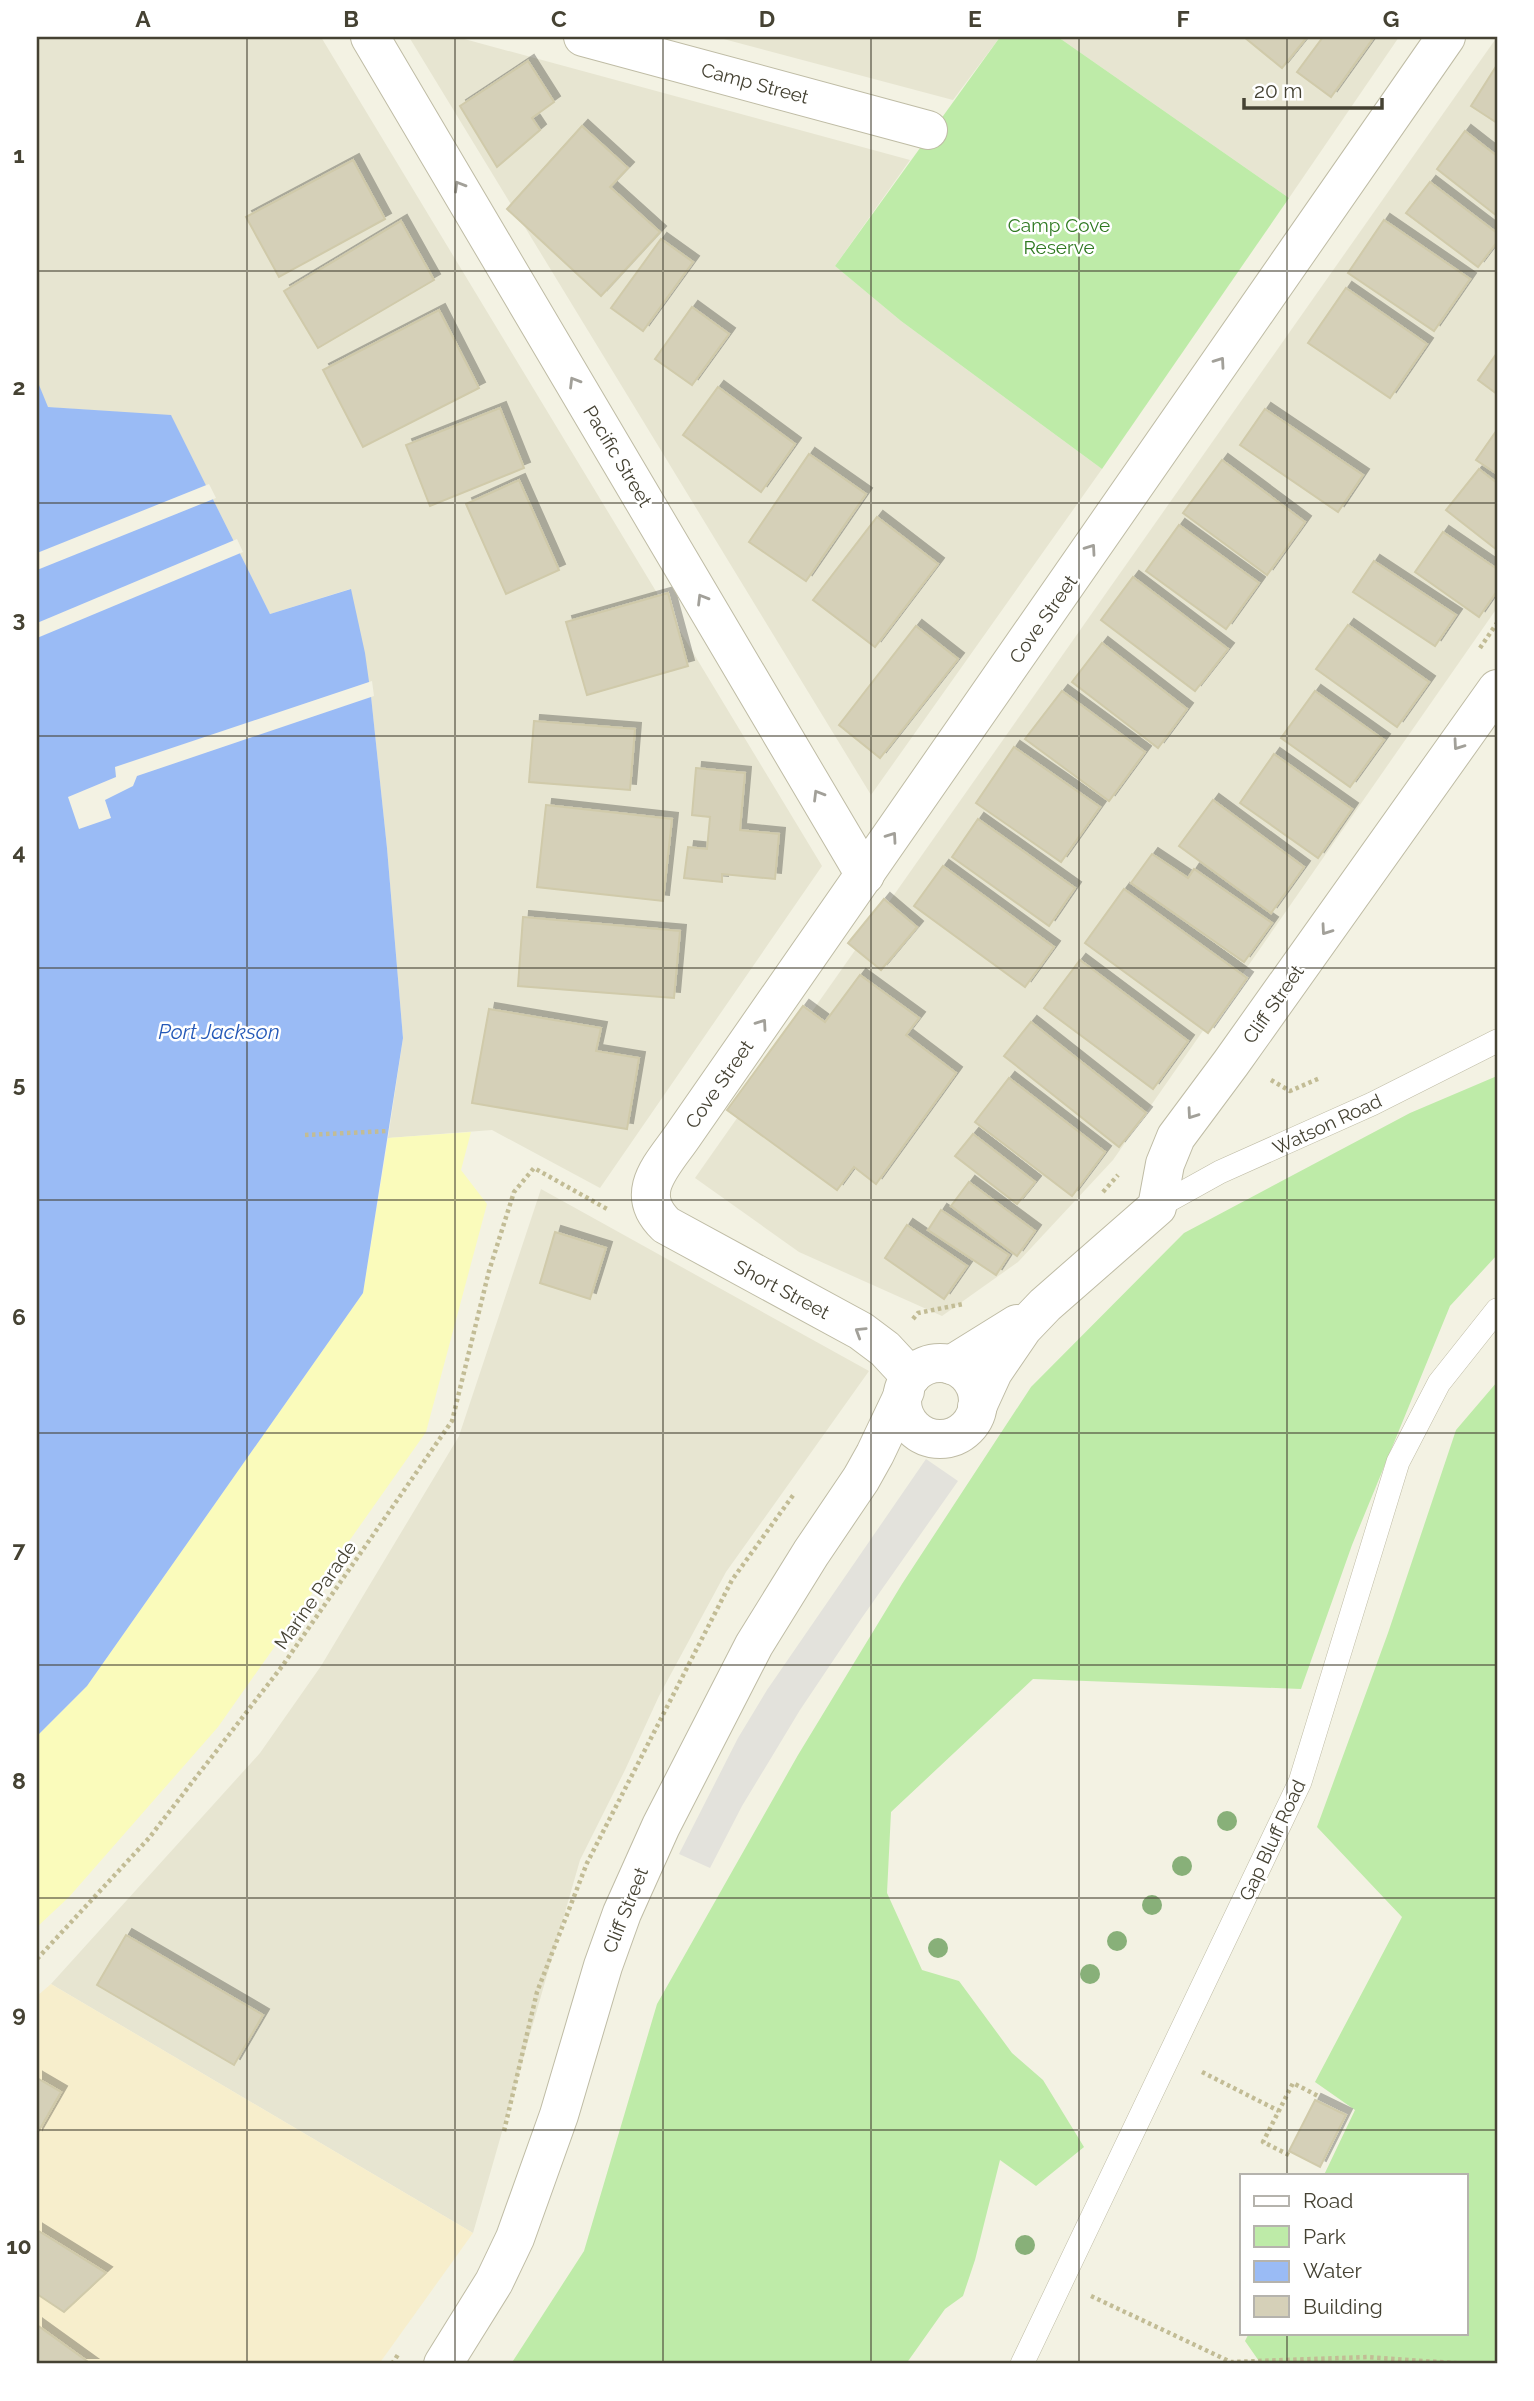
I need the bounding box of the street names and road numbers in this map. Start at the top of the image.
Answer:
street label: Camp Street [699,58,812,108]
street label: Pacific Street [579,401,657,511]
street label: Cove Street [1005,570,1082,667]
street label: Cliff Street [1238,960,1308,1047]
street label: Cove Street [681,1035,758,1132]
street label: Watson Road [1269,1089,1385,1159]
street label: Short Street [731,1255,834,1324]
street label: Marine Parade [270,1537,360,1653]
street label: Gap Bluff Road [1234,1776,1310,1904]
street label: Cliff Street [598,1863,652,1956]

